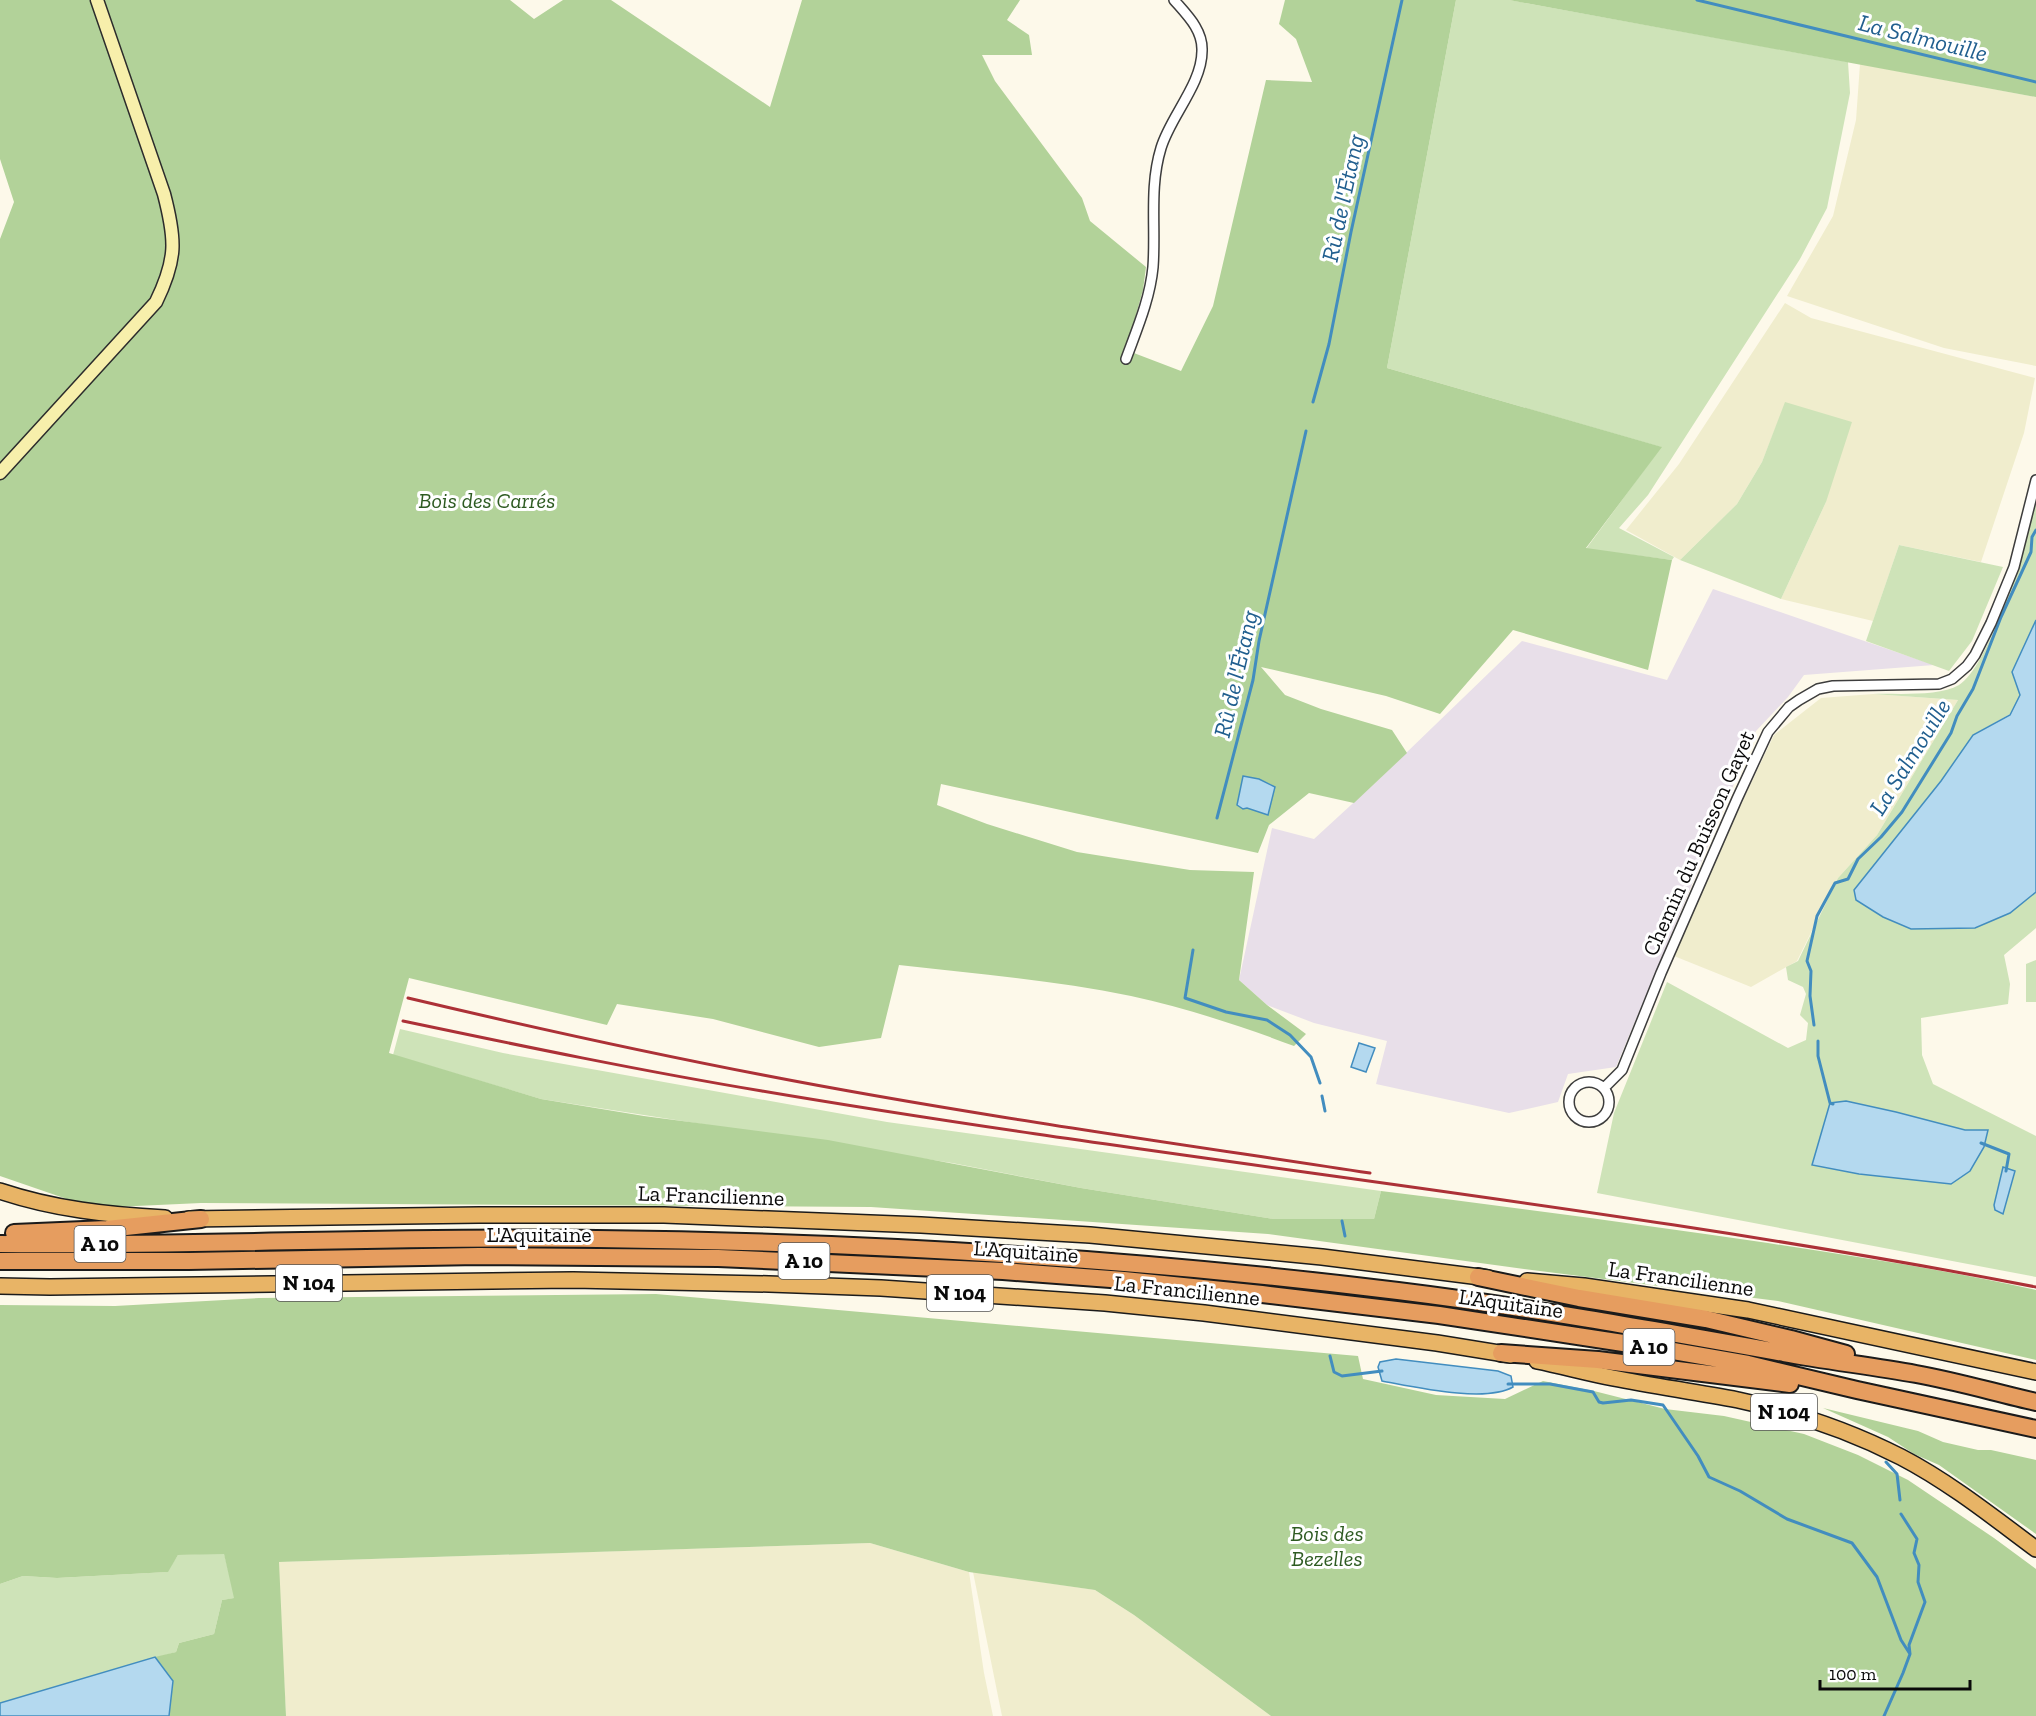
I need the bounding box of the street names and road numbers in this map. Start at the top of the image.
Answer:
street label: Chemin du Buisson Gayet [1637,726,1761,960]
street label: La Francilienne [637,1179,785,1212]
street label: L'Aquitaine [486,1221,592,1248]
road number: A 10 [74,1226,126,1262]
street label: L'Aquitaine [973,1234,1079,1269]
road number: A 10 [778,1243,830,1279]
street label: La Francilienne [1606,1255,1755,1302]
road number: N 104 [276,1265,342,1301]
street label: La Francilienne [1113,1269,1261,1312]
road number: N 104 [927,1275,993,1311]
street label: L'Aquitaine [1457,1283,1565,1324]
road number: A 10 [1624,1329,1674,1365]
road number: N 104 [1751,1394,1817,1430]

